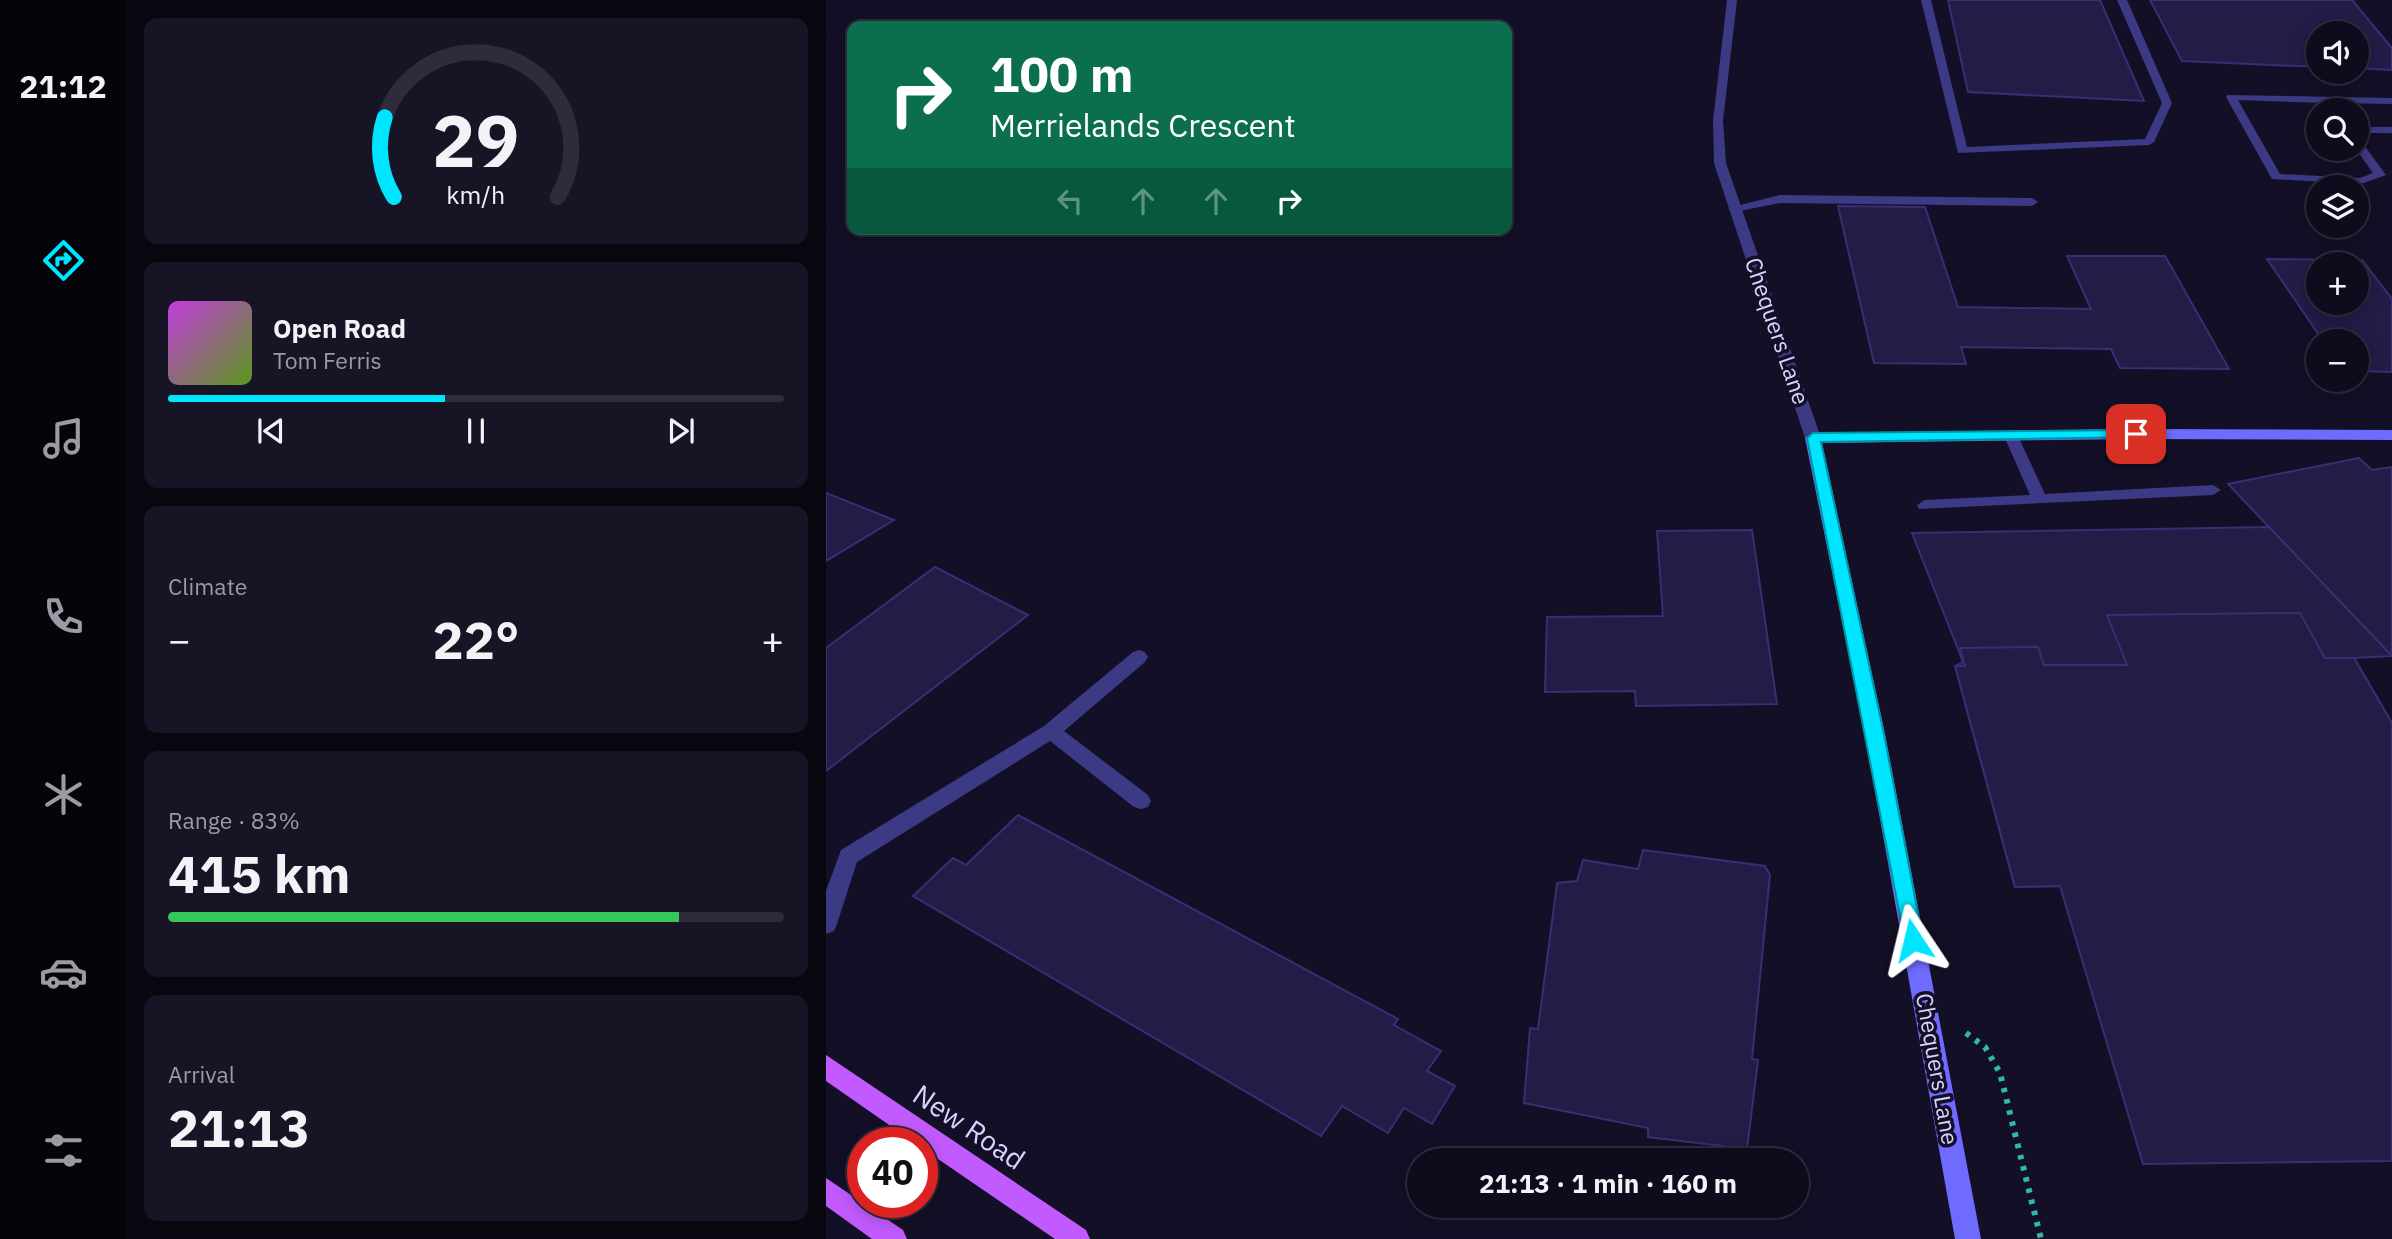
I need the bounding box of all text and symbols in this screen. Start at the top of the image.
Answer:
map controls [2306,21,2369,392]
button: sound [2306,21,2369,84]
text: 100 m [990,42,1134,105]
icon: right [875,49,966,140]
text: 21:12 [19,65,107,107]
text: 29 [432,92,520,187]
button: search [2306,98,2369,161]
text: Merrielands Crescent [990,104,1296,146]
button: layers [2306,175,2369,238]
text: km/h [447,178,505,211]
icon: left [1051,182,1089,220]
icon: ahead [1124,182,1162,220]
icon: ahead [1197,182,1235,220]
icon: right [1270,182,1308,220]
icon: directions [39,236,88,285]
button: + [2306,252,2369,315]
street label: Chequers Lane [1739,253,1817,408]
text: Open Road [273,311,406,345]
button: − [2306,329,2369,392]
text: Tom Ferris [273,345,382,375]
pin [2106,404,2166,464]
icon: previous [252,412,290,450]
icon: pause [457,412,495,450]
icon: next [662,412,700,450]
icon: music [39,414,88,463]
icon: arrive [2117,415,2155,453]
text: Climate [168,571,247,601]
icon: phone [39,592,88,641]
text: 22° [433,606,519,673]
text: − [168,615,191,664]
text: + [761,615,784,664]
icon: climate [39,770,88,819]
text: Range · 83% [168,805,300,835]
text: 415 km [168,840,350,907]
position arrow [1876,903,1950,977]
icon: car [39,948,88,997]
street label: Chequers Lane [1910,991,1966,1147]
text: Arrival [168,1059,235,1089]
street label: New Road [906,1076,1032,1178]
text: 21:13 [168,1094,310,1161]
icon: filters [39,1126,88,1175]
speed limit sign: 40 [847,1127,938,1218]
text: 21:13 · 1 min · 160 m [1479,1166,1737,1200]

